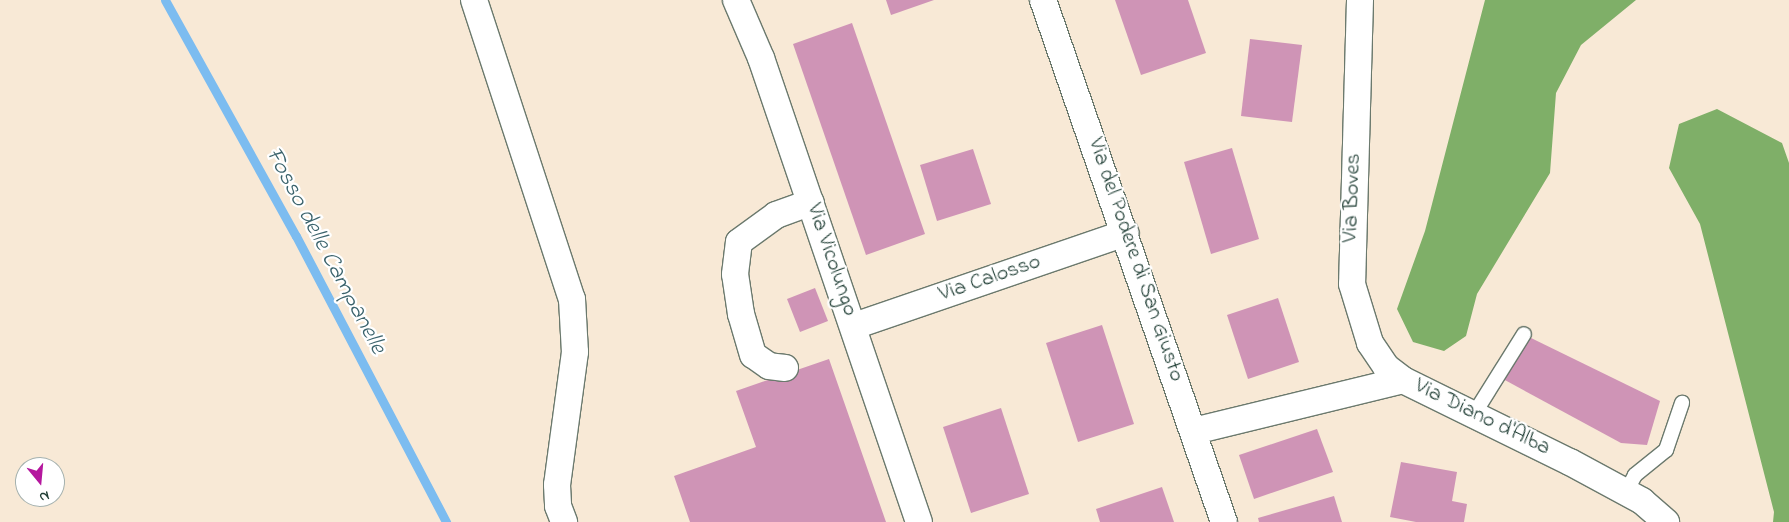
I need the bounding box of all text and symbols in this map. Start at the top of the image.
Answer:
street label: Via del Podere di San Giusto [1081,135,1189,385]
water label: Fosso delle Campanelle [258,143,392,359]
street label: Via Boves [1338,153,1368,243]
street label: Via Vicolungo [799,200,863,320]
street label: Via Calosso [936,249,1044,309]
street label: Via Diano d'Alba [1410,374,1554,462]
north arrow [15,457,65,507]
text: N [37,484,52,507]

